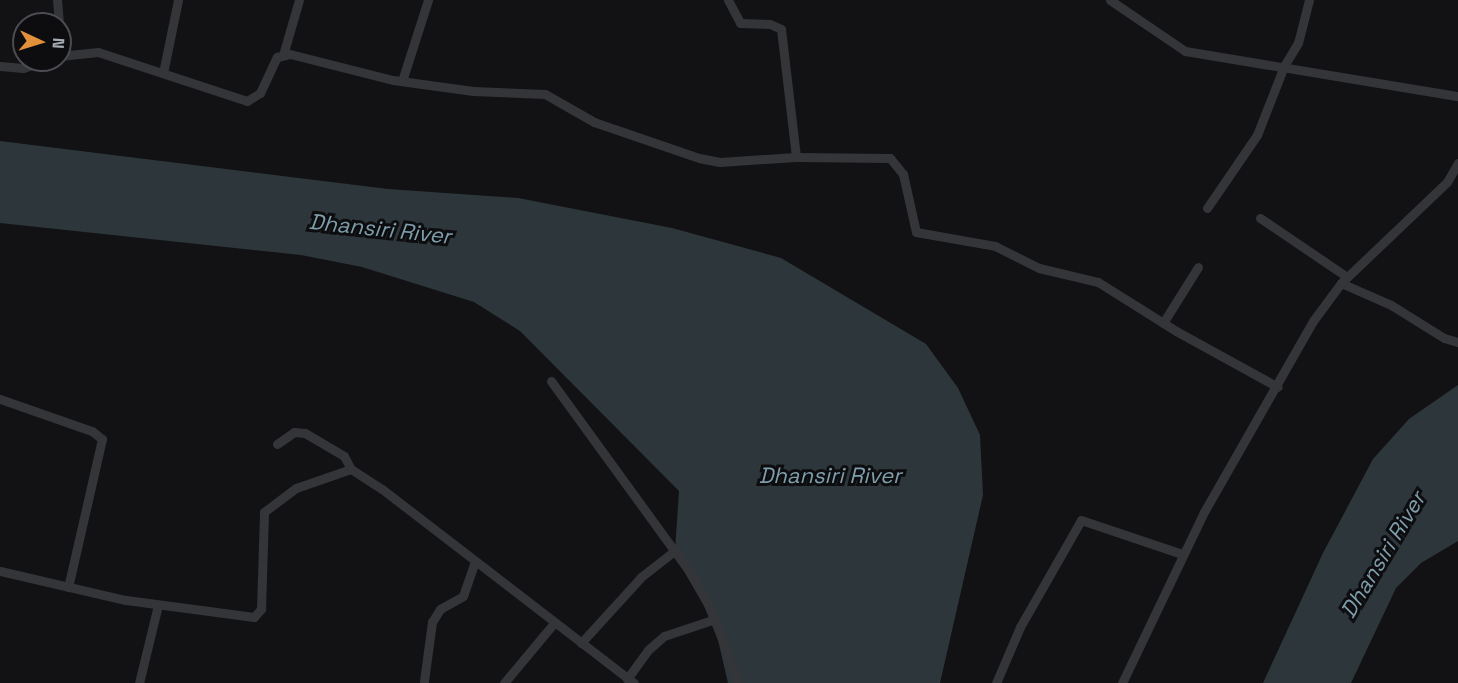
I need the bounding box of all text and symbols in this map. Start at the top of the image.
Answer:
north arrow [12,12,72,72]
text: N [48,37,69,49]
water label: Dhansiri River [308,208,452,250]
water label: Dhansiri River [759,463,901,489]
water label: Dhansiri River [1335,487,1431,623]

